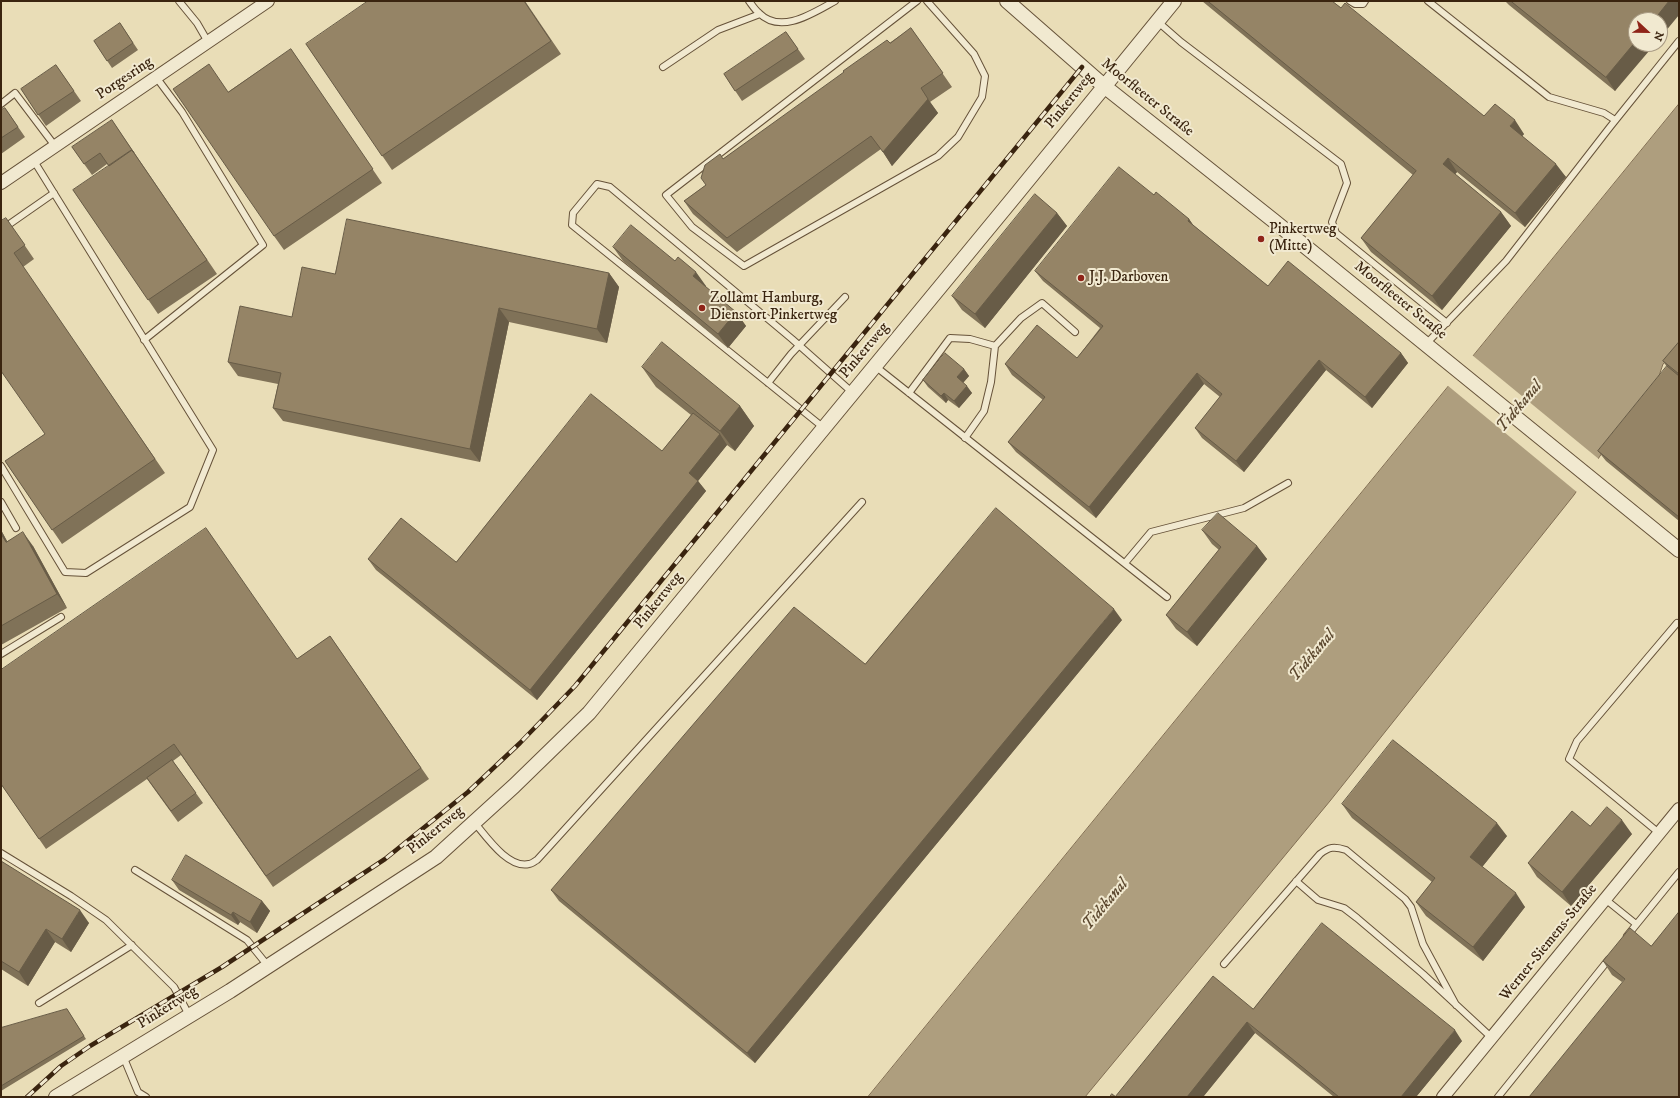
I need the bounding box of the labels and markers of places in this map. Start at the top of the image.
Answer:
place label: Pinkertweg (Mitte) [1269,221,1336,256]
marker: Pinkertweg (Mitte) [1256,234,1266,244]
place label: J.J. Darboven [1089,269,1168,287]
marker: J.J. Darboven [1076,273,1086,283]
place label: Zollamt Hamburg, Dienstort Pinkertweg [710,290,837,325]
marker: Zollamt Hamburg, Dienstort Pinkertweg [697,303,707,313]

